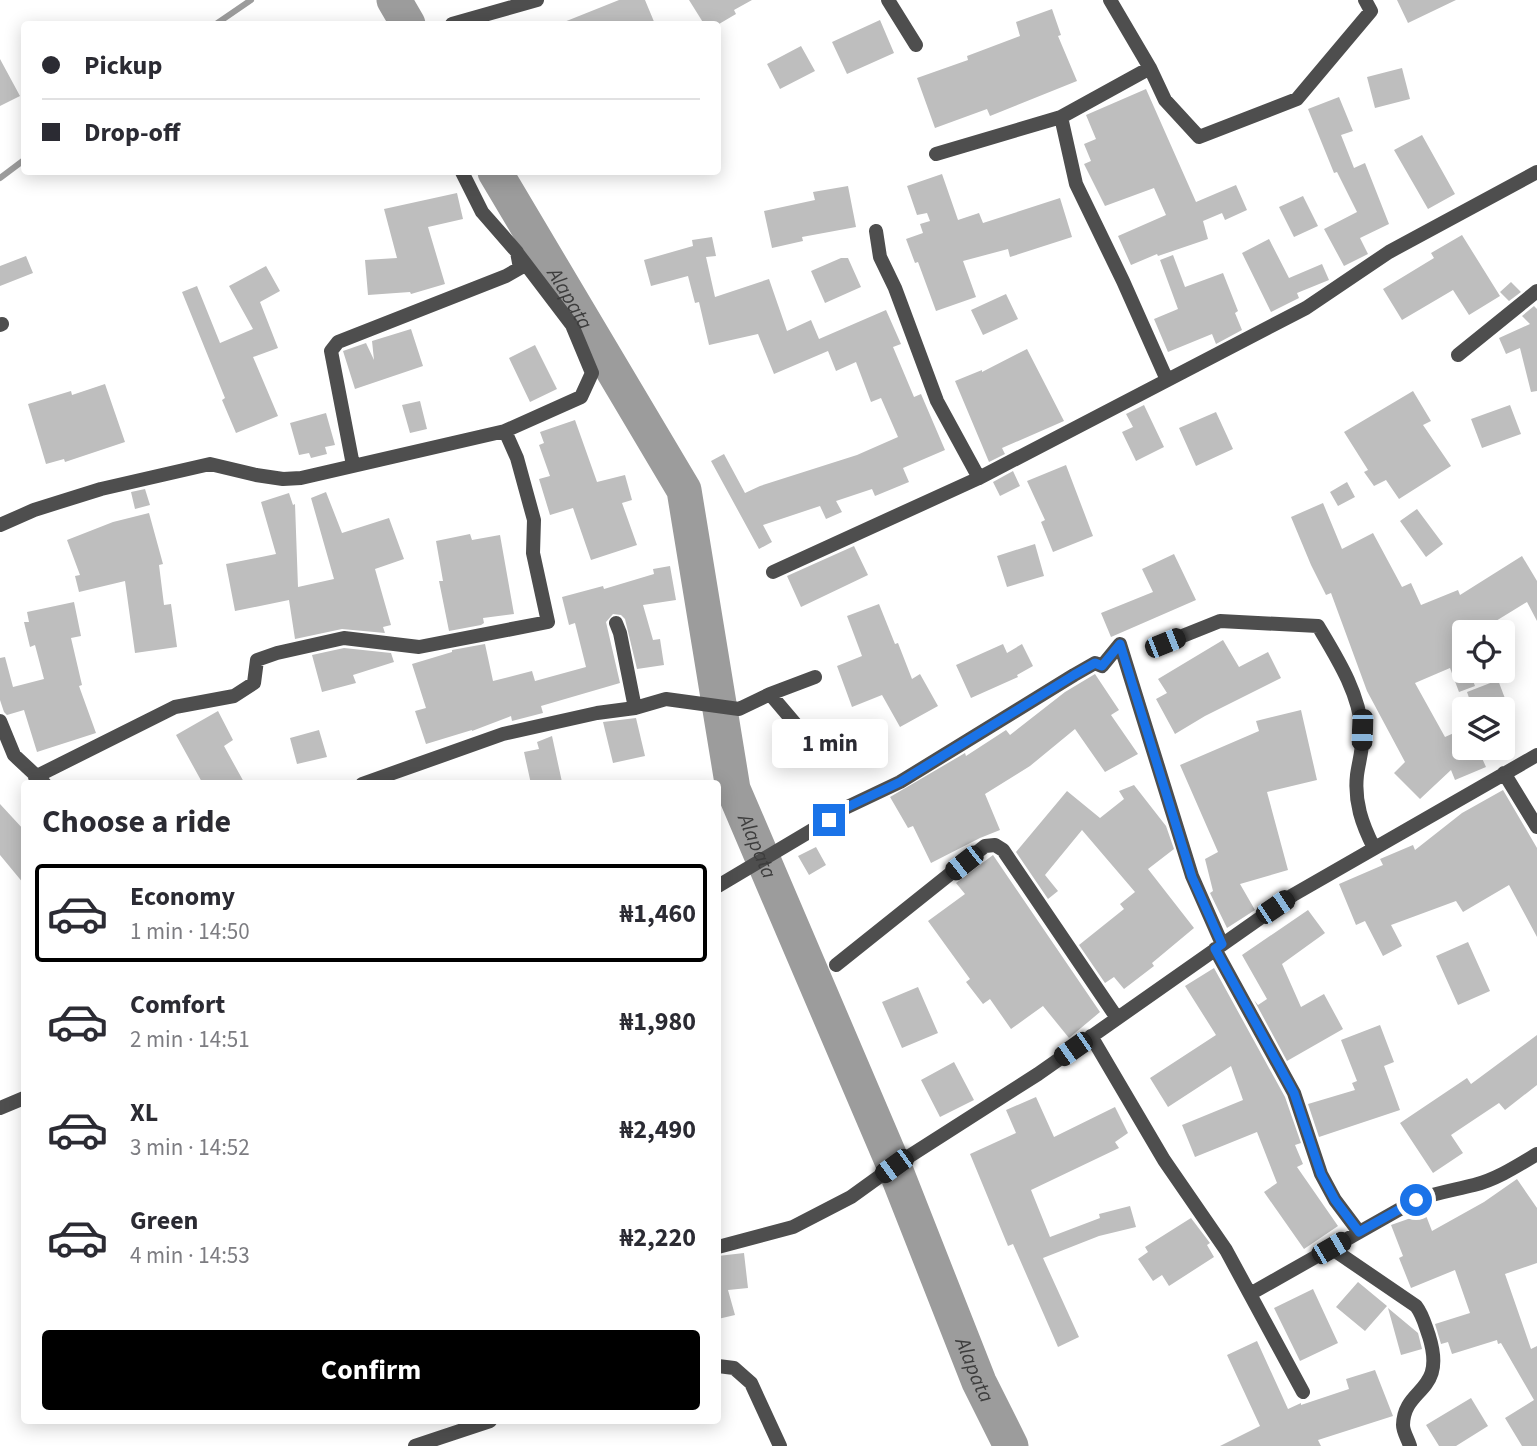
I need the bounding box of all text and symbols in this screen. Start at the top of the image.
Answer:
text: Pickup [84,47,162,84]
text: Drop-off [84,114,180,151]
water label: Alapata [539,260,600,335]
map controls [1452,620,1515,760]
button: locate [1452,620,1515,683]
car [1142,625,1189,661]
button: layers [1452,697,1515,760]
car [1351,709,1374,751]
callout: 1 min [771,718,887,768]
text: 1 min [802,727,858,760]
text: Choose a ride [42,799,231,845]
route end [813,804,845,836]
water label: Alapata [730,807,784,883]
car [941,842,988,884]
text: Economy [130,878,235,915]
icon: car [46,882,109,945]
car [1252,887,1299,927]
text: ₦1,460 [620,895,696,932]
text: 1 min · 14:50 [130,915,250,948]
text: Comfort [130,986,225,1023]
icon: car [46,990,109,1053]
text: ₦1,980 [620,1003,696,1040]
text: 2 min · 14:51 [130,1023,250,1056]
car [1050,1028,1097,1070]
text: XL [130,1094,158,1131]
icon: car [46,1098,109,1161]
text: ₦2,490 [620,1111,696,1148]
text: 3 min · 14:52 [130,1131,250,1164]
car [871,1145,918,1187]
route start [1400,1184,1432,1216]
text: Green [130,1202,198,1239]
icon: car [46,1206,109,1269]
text: ₦2,220 [620,1219,696,1256]
car [1308,1228,1355,1268]
text: 4 min · 14:53 [130,1239,250,1272]
button: Confirm [42,1330,700,1410]
water label: Alapata [947,1331,1002,1407]

